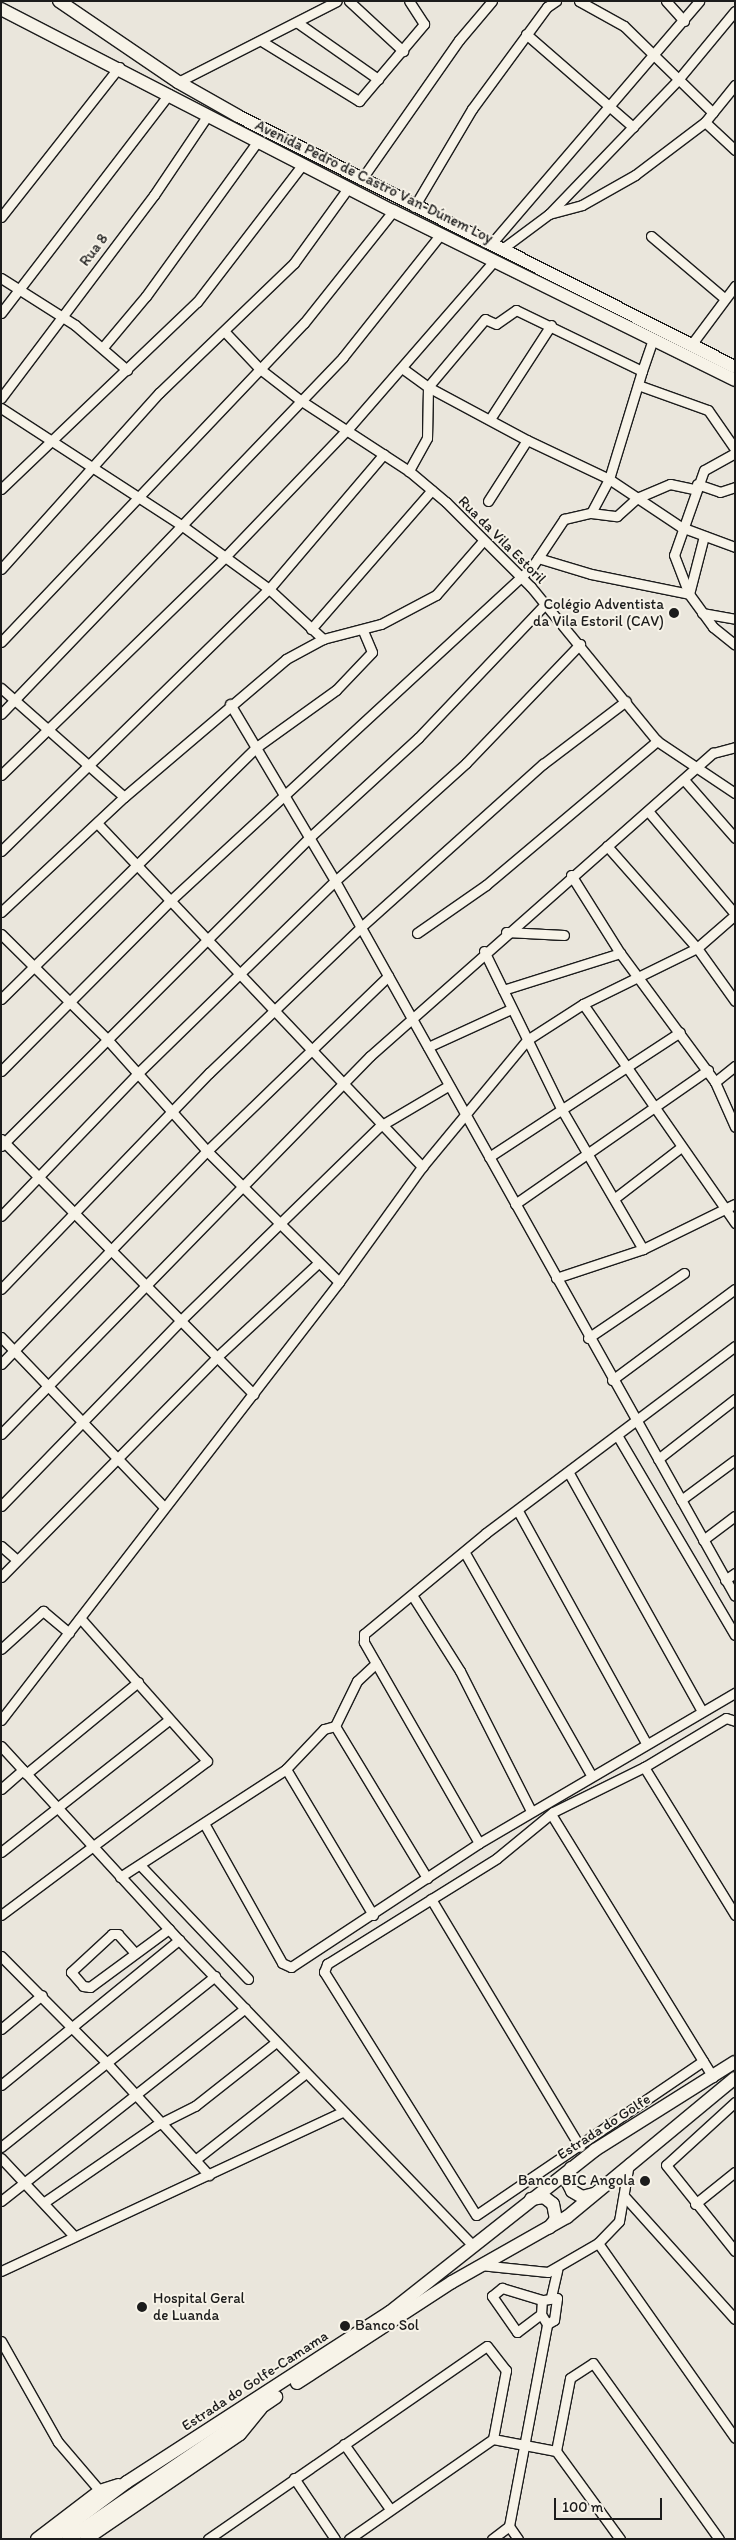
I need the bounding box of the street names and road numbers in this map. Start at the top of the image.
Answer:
street label: Avenida Pedro de Castro Van-Dúnem Loy [252,116,496,248]
street label: Rua 8 [76,230,112,270]
street label: Rua da Vila Estoril [454,492,550,588]
street label: Estrada do Golfe [554,2090,654,2164]
street label: Estrada do Golfe-Camama [178,2327,332,2435]

